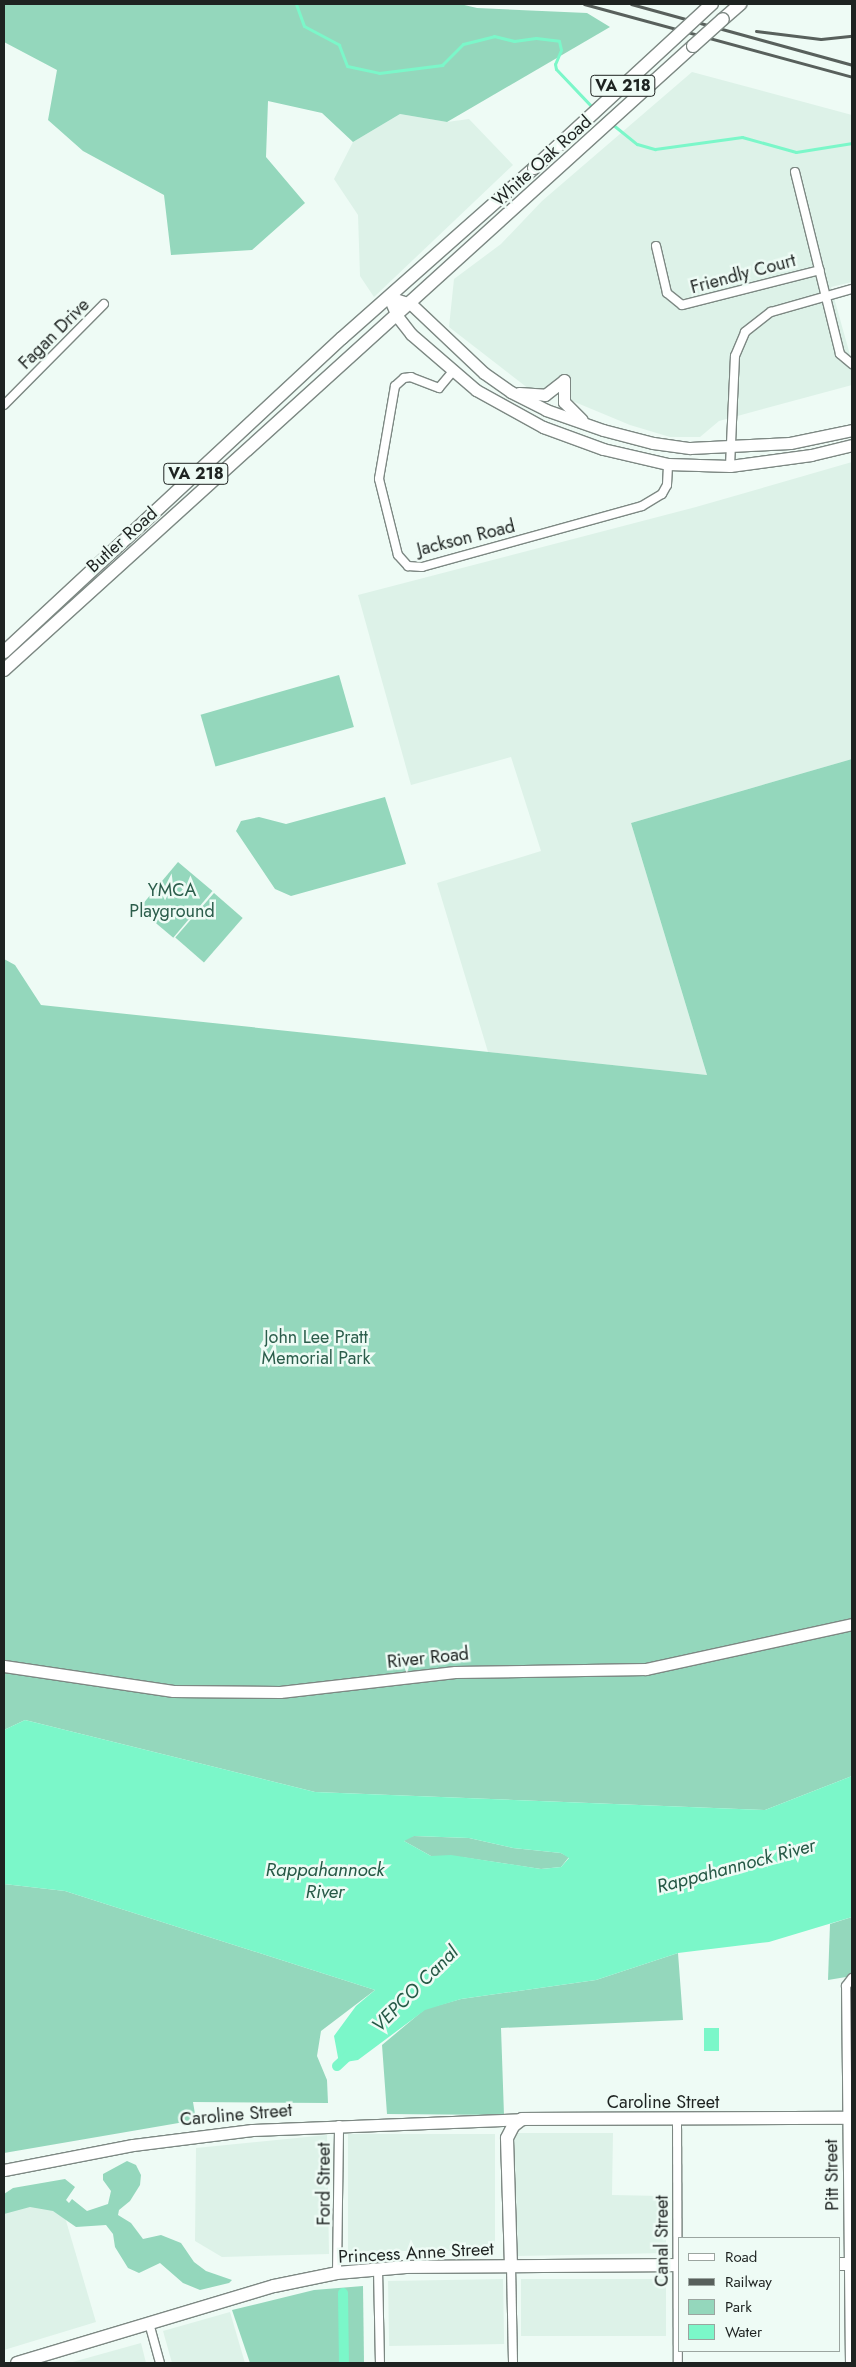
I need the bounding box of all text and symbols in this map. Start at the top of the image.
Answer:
road number: VA 218 [589,72,657,100]
street label: White Oak Road [488,111,596,211]
street label: Friendly Court [688,250,798,298]
street label: Fagan Drive [14,294,94,374]
road number: VA 218 [162,460,230,488]
street label: Butler Road [82,503,162,577]
street label: Jackson Road [415,515,517,561]
park label: YMCA Playground [129,880,215,922]
park label: John Lee Pratt Memorial Park [262,1327,370,1370]
street label: River Road [386,1643,470,1673]
water label: Rappahannock River [654,1834,818,1898]
water label: Rappahannock River [266,1859,384,1903]
water label: VEPCO Canal [367,1941,463,2037]
street label: Caroline Street [607,2091,719,2113]
street label: Caroline Street [179,2099,293,2131]
street label: Pitt Street [821,2139,843,2211]
street label: Ford Street [313,2142,335,2226]
street label: Canal Street [651,2195,673,2287]
legend [678,2237,841,2352]
street label: Princess Anne Street [338,2238,494,2268]
text: Road [725,2246,757,2268]
text: Railway [725,2271,772,2293]
text: Park [725,2296,752,2318]
text: Water [725,2321,762,2343]

